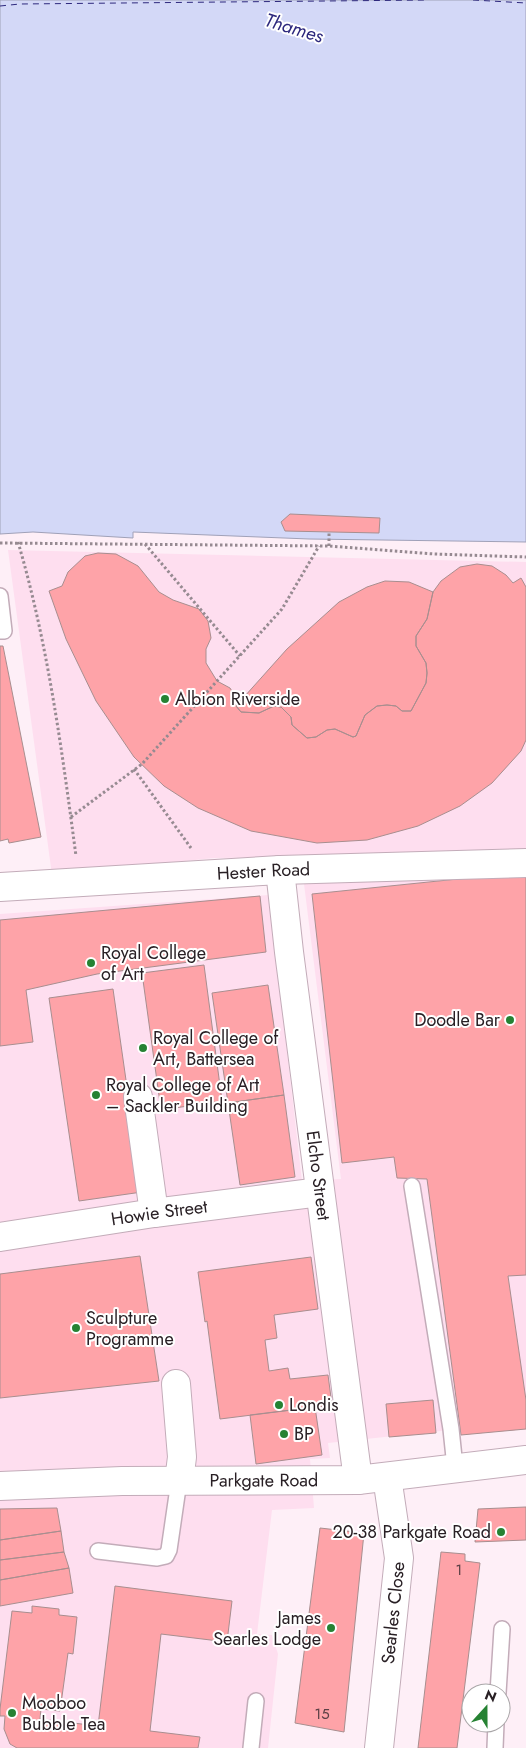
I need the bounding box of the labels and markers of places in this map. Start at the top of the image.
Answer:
place label: Albion Riverside [175,686,300,712]
marker: Albion Riverside [159,693,171,705]
place label: Royal College of Art [101,940,206,987]
marker: Royal College of Art [85,957,97,969]
place label: Doodle Bar [414,1007,501,1033]
marker: Doodle Bar [504,1014,516,1026]
place label: Royal College of Art, Battersea [153,1025,279,1072]
marker: Royal College of Art, Battersea [137,1042,149,1054]
place label: Royal College of Art – Sackler Building [106,1072,260,1119]
marker: Royal College of Art – Sackler Building [90,1089,102,1101]
place label: Sculpture Programme [86,1305,174,1352]
marker: Sculpture Programme [70,1322,82,1334]
place label: Londis [289,1392,339,1418]
marker: Londis [273,1399,285,1411]
place label: BP [294,1421,314,1447]
marker: BP [278,1428,290,1440]
place label: 20-38 Parkgate Road [333,1519,491,1545]
marker: 20-38 Parkgate Road [495,1526,507,1538]
place label: James Searles Lodge [213,1605,321,1652]
marker: James Searles Lodge [325,1622,337,1634]
place label: Mooboo Bubble Tea [22,1690,105,1737]
marker: Mooboo Bubble Tea [6,1707,18,1719]

